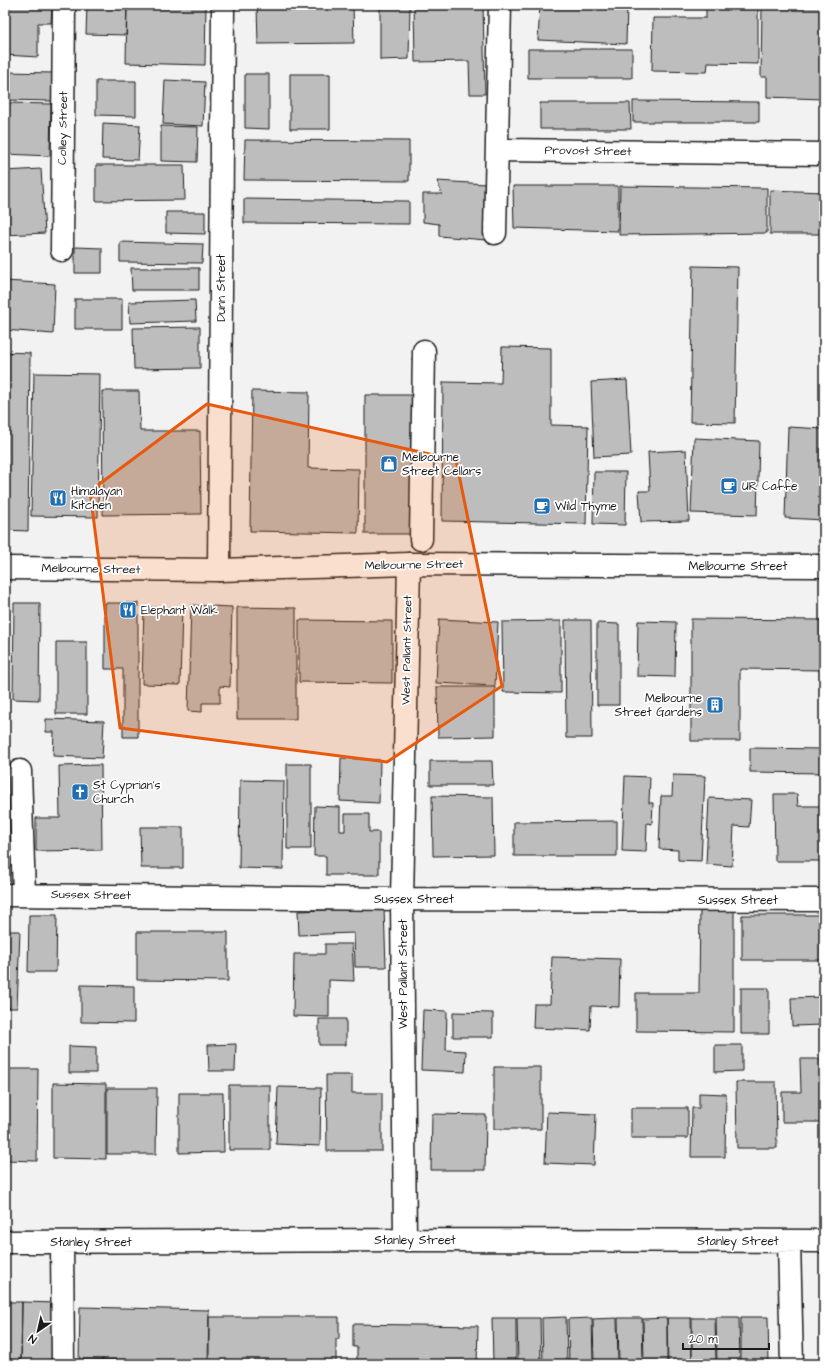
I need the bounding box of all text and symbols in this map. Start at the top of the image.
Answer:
street label: Colley Street [54,91,73,165]
street label: Provost Street [545,142,632,160]
street label: Dunn Street [213,254,230,322]
place label: Melbourne Street Cellars [402,449,481,480]
shop icon: Melbourne Street Cellars [379,454,399,474]
cafe icon: UR Caffe [719,476,739,496]
place label: UR Caffe [742,478,798,495]
place label: Himalayan Kitchen [71,483,122,514]
restaurant icon: Himalayan Kitchen [48,488,68,508]
cafe icon: Wild Thyme [532,496,552,516]
place label: Wild Thyme [555,498,617,516]
street label: Melbourne Street [364,556,464,574]
street label: Melbourne Street [689,558,788,575]
street label: Melbourne Street [41,560,141,578]
street label: West Pallant Street [398,595,416,705]
restaurant icon: Elephant Walk [118,600,138,620]
place label: Elephant Walk [141,602,218,619]
place label: Melbourne Street Gardens [614,690,703,721]
building icon: Melbourne Street Gardens [705,695,725,715]
place label: St Cyprian's Church [93,777,161,808]
church icon: St Cyprian's Church [70,782,90,802]
street label: Sussex Street [51,886,131,904]
street label: Sussex Street [374,891,454,908]
street label: Sussex Street [698,892,778,909]
street label: West Pallant Street [395,919,412,1029]
street label: Stanley Street [374,1232,456,1250]
street label: Stanley Street [697,1233,779,1251]
street label: Stanley Street [50,1234,132,1252]
north arrow [18,1311,58,1351]
scale bar [683,1325,769,1351]
text: N [26,1331,40,1347]
text: 20 m [689,1331,718,1348]

